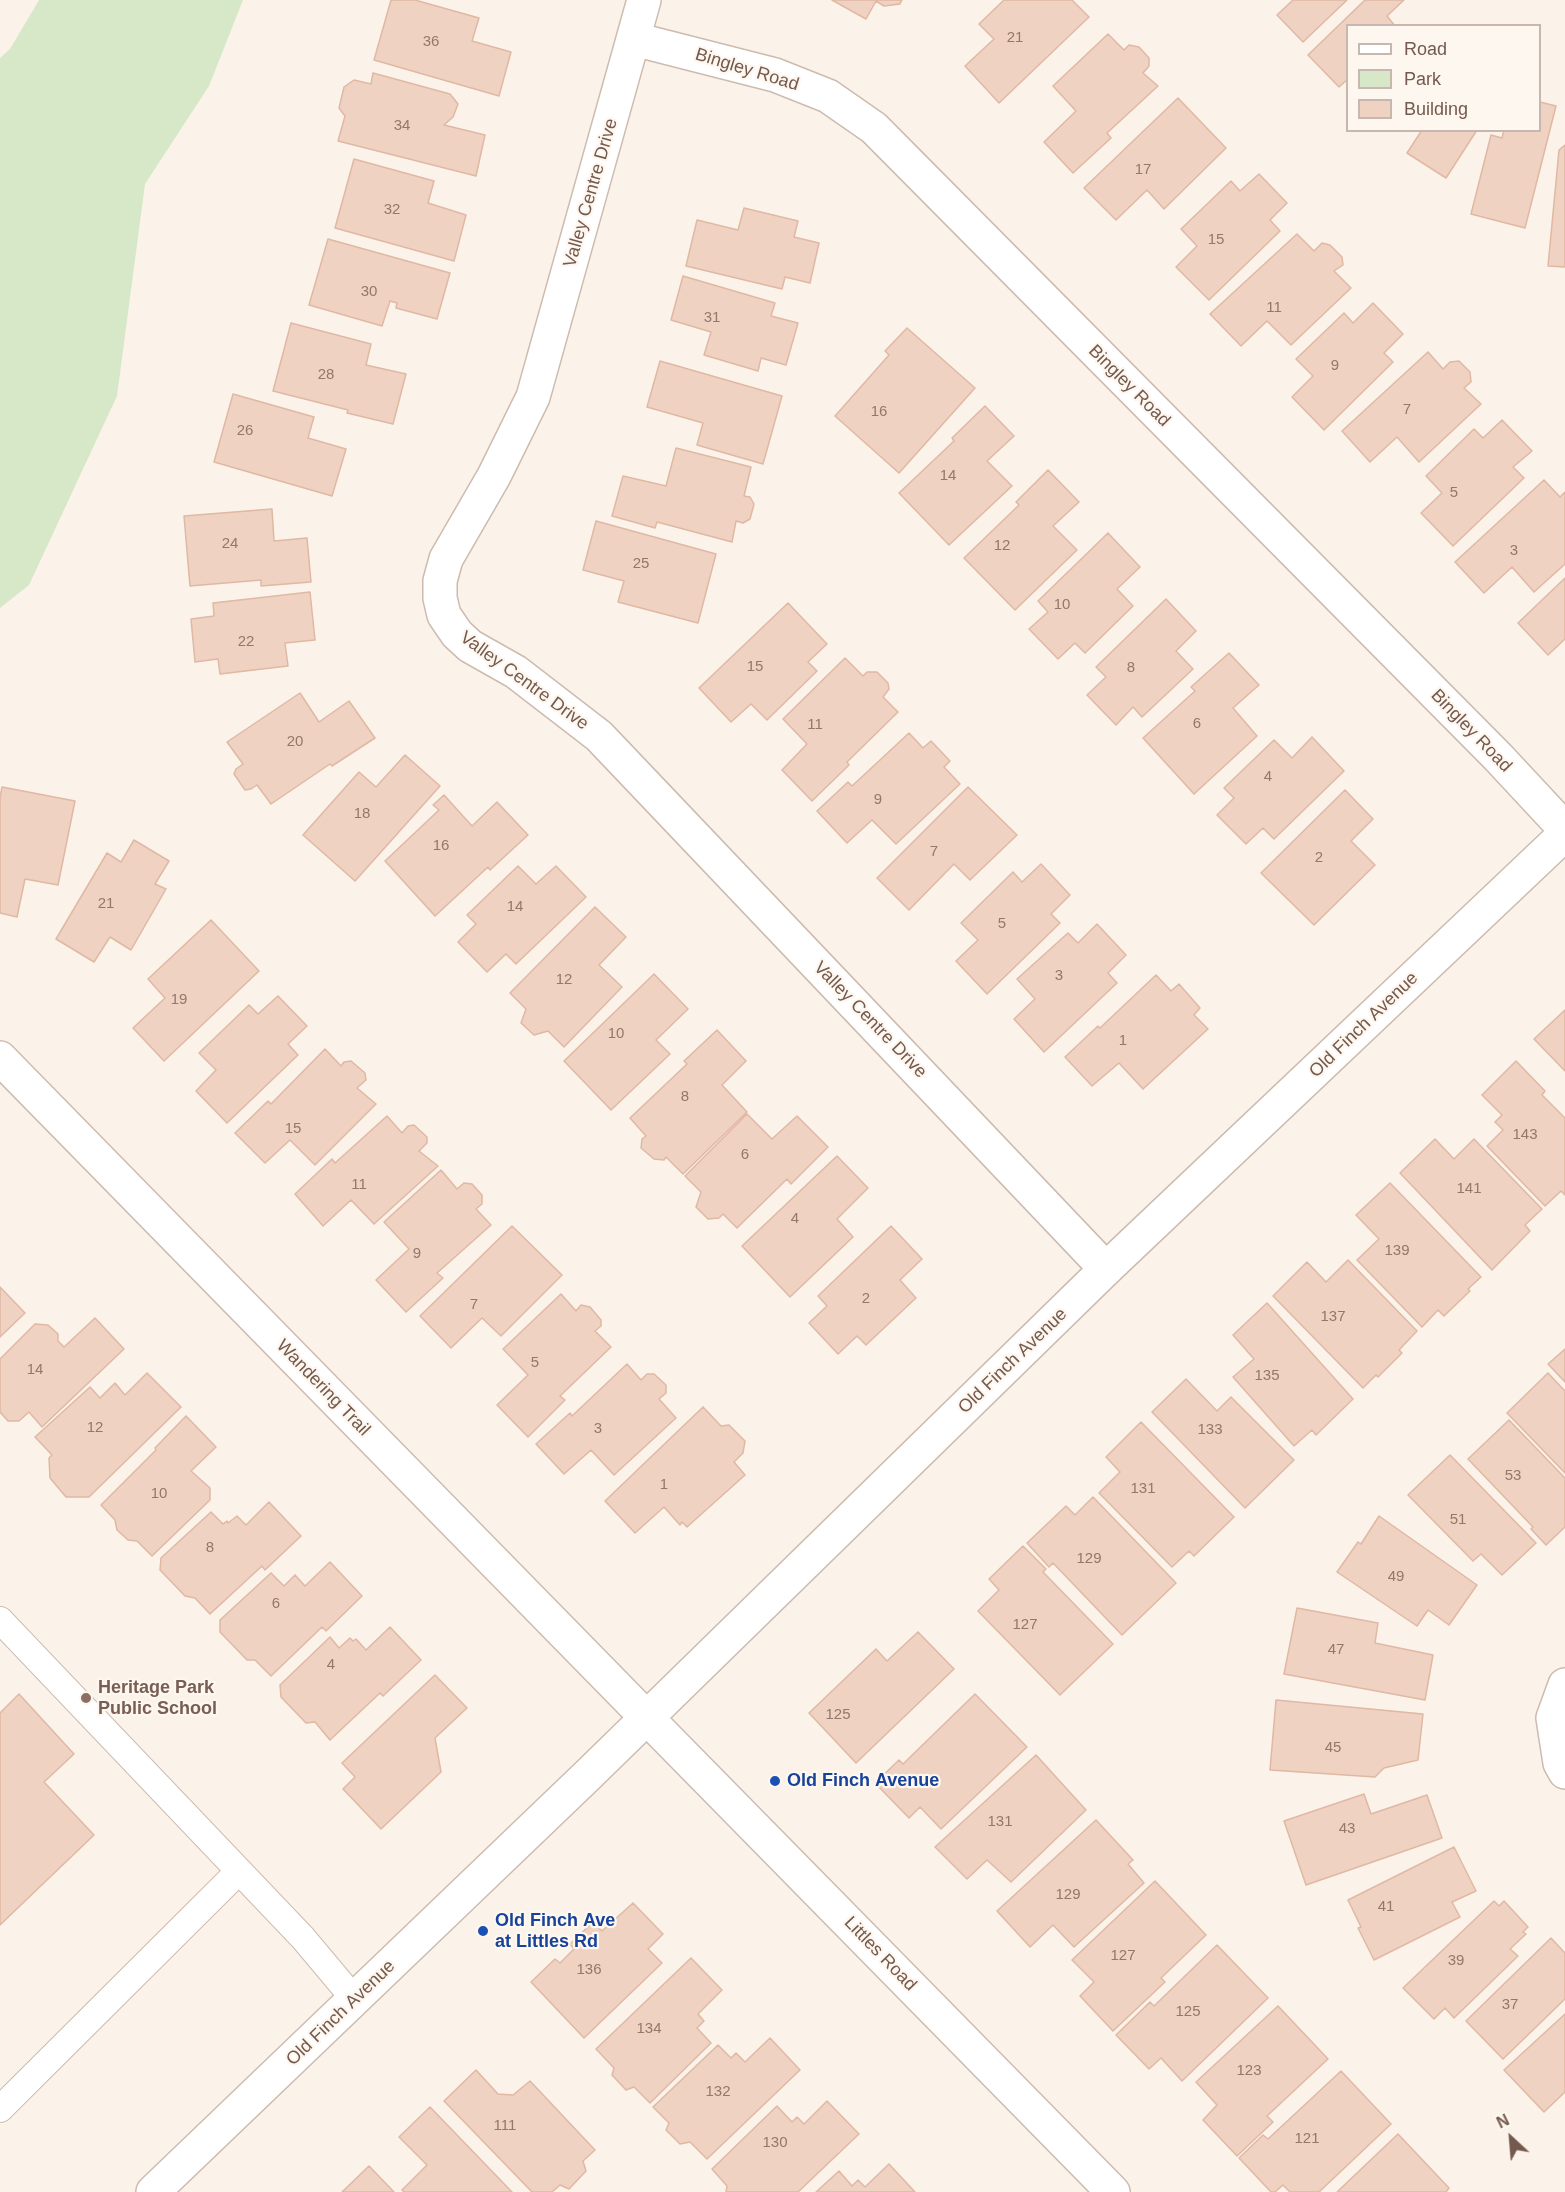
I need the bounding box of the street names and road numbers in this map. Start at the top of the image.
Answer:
street label: Bingley Road [693,44,801,96]
street label: Valley Centre Drive [559,116,623,270]
street label: Bingley Road [1084,341,1174,431]
street label: Valley Centre Drive [455,627,593,735]
street label: Bingley Road [1426,685,1516,777]
street label: Valley Centre Drive [809,957,931,1083]
street label: Old Finch Avenue [1305,968,1423,1082]
street label: Old Finch Avenue [954,1304,1072,1418]
street label: Wandering Trail [272,1335,374,1441]
street label: Littles Road [839,1912,921,1996]
street label: Old Finch Avenue [282,1956,400,2070]

